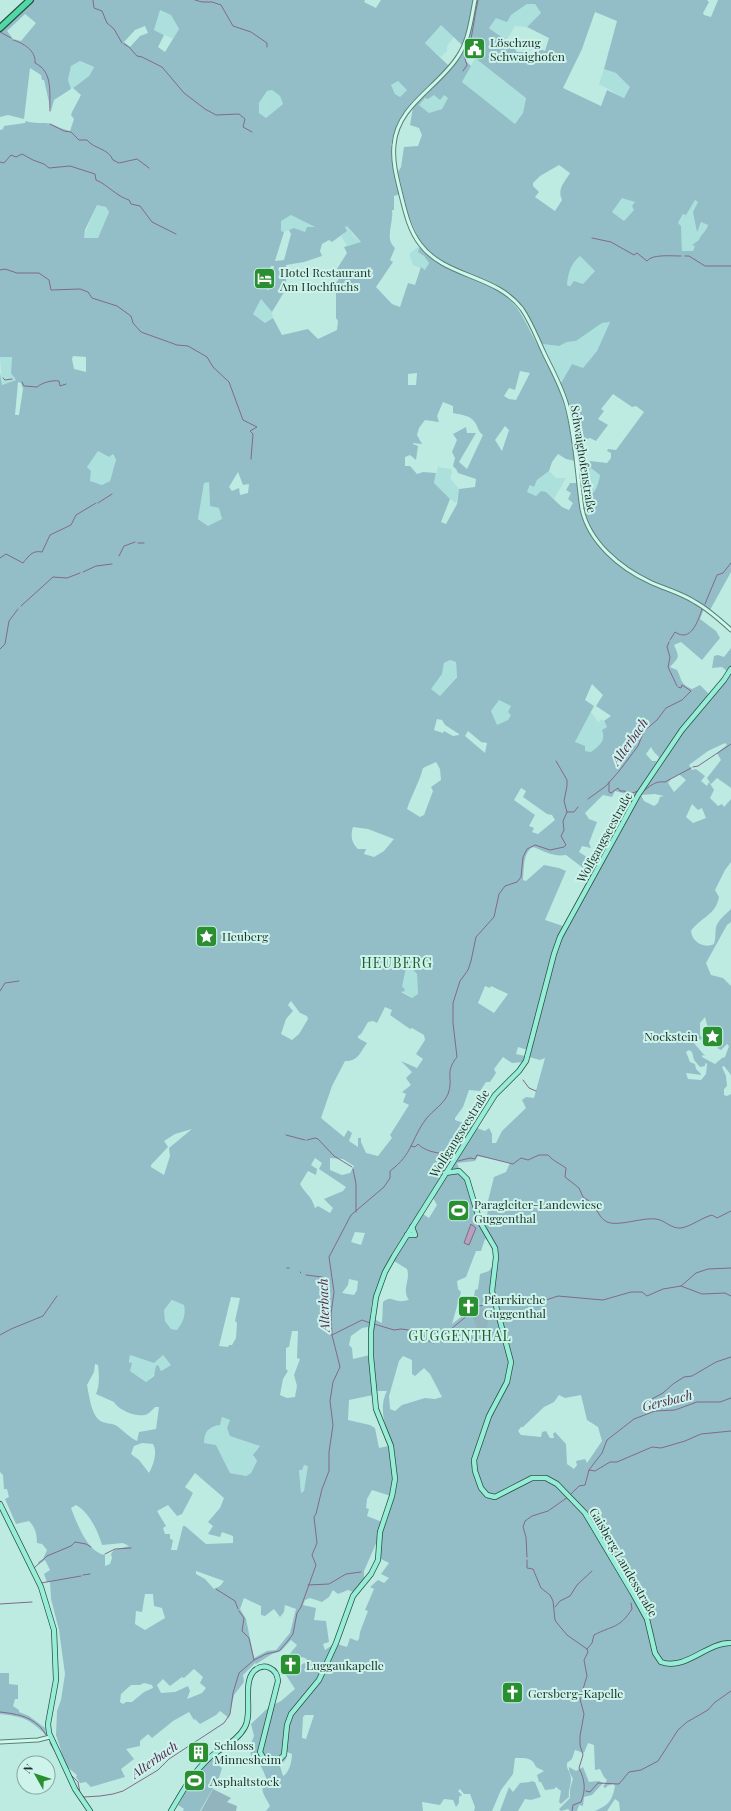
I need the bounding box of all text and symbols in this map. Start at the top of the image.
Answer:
place label: Löschzug Schwaighofen [490,34,565,64]
public building icon: Löschzug Schwaighofen [461,36,487,62]
place label: Hotel Restaurant Am Hochfuchs [279,264,372,294]
hotel icon: Hotel Restaurant Am Hochfuchs [252,266,278,292]
street label: Schwaighofenstraße [568,404,600,514]
water label: Alterbach [606,714,651,769]
street label: Wolfgangseestraße [572,789,635,886]
place icon: Heuberg [194,923,220,949]
place label: Heuberg [222,928,269,944]
district label: HEUBERG [361,953,433,972]
place icon: Nockstein [700,1023,726,1049]
place label: Nockstein [644,1028,698,1044]
street label: Wolfgangseestraße [425,1086,493,1181]
place label: Paragleiter-Landewiese Guggenthal [474,1196,602,1226]
sports icon: Paragleiter-Landewiese Guggenthal [445,1198,471,1224]
water label: Alterbach [314,1278,332,1334]
place label: Pfarrkirche Guggenthal [484,1291,546,1321]
church icon: Pfarrkirche Guggenthal [455,1293,481,1319]
district label: GUGGENTHAL [408,1326,512,1345]
water label: Gersbach [640,1386,694,1414]
street label: Gaisberg Landesstraße [586,1505,662,1619]
church icon: Luggaukapelle [277,1652,303,1678]
place label: Luggaukapelle [306,1657,384,1673]
church icon: Gersberg-Kapelle [500,1680,526,1706]
place label: Gersberg-Kapelle [528,1685,623,1701]
water label: Alterbach [126,1737,181,1782]
place label: Schloss Minnesheim [214,1737,281,1767]
building icon: Schloss Minnesheim [186,1739,212,1765]
north arrow [16,1755,56,1795]
text: N [20,1761,36,1776]
sports icon: Asphaltstock [182,1768,208,1794]
place label: Asphaltstock [209,1773,280,1789]

